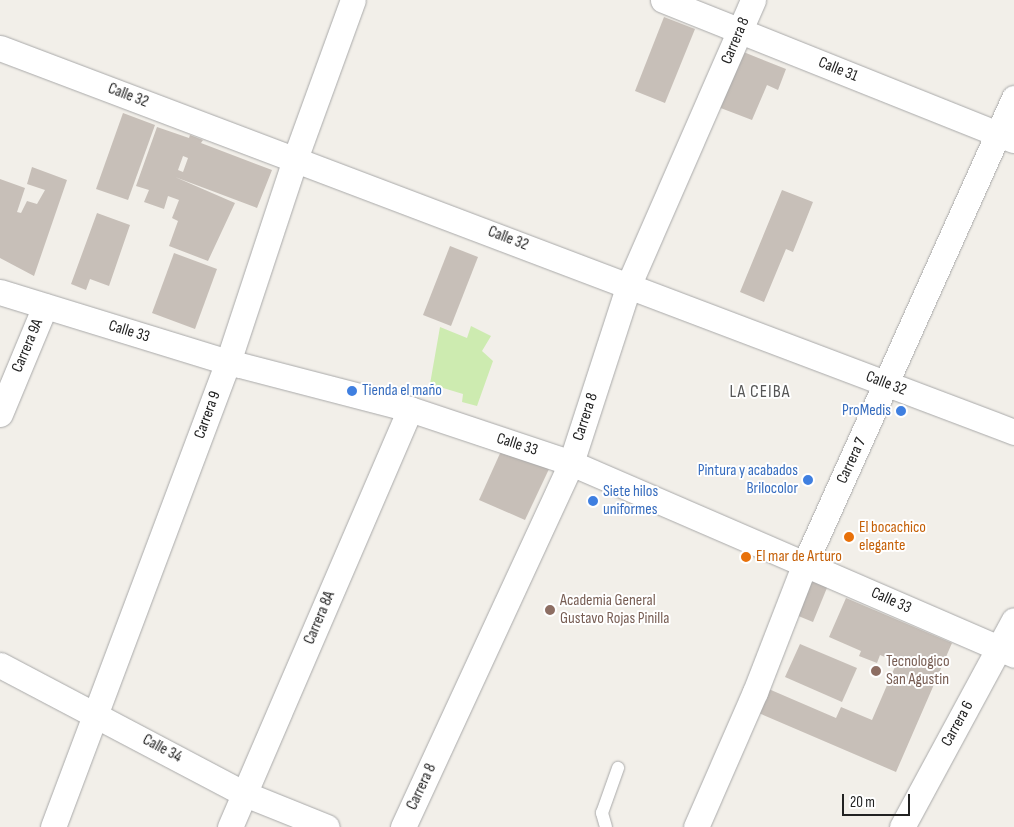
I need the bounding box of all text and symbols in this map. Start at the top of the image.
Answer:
street label: Carrera 8 [718,15,754,67]
street label: Calle 31 [815,53,861,87]
street label: Calle 32 [105,80,151,112]
street label: Calle 32 [485,223,531,255]
street label: Carrera 9A [8,316,48,376]
street label: Calle 33 [106,317,152,347]
street label: Calle 32 [863,368,909,400]
place label: Tienda el maño [362,381,442,401]
district label: LA CEIBA [729,381,791,403]
marker: Tienda el maño [346,385,358,397]
street label: Carrera 9 [191,389,225,441]
street label: Carrera 8 [569,391,603,443]
place label: ProMedis [842,401,891,421]
marker: ProMedis [895,405,907,417]
street label: Calle 33 [494,429,540,461]
street label: Carrera 7 [833,435,871,487]
place label: Pintura y acabados Brilocolor [698,461,798,499]
marker: Pintura y acabados Brilocolor [802,474,814,486]
place label: Siete hilos uniformes [603,482,658,520]
marker: Siete hilos uniformes [587,495,599,507]
place label: El bocachico elegante [859,518,926,556]
marker: El bocachico elegante [843,531,855,543]
place label: El mar de Arturo [756,547,842,567]
marker: El mar de Arturo [740,551,752,563]
street label: Calle 33 [868,584,914,618]
street label: Carrera 8A [300,589,340,647]
place label: Academia General Gustavo Rojas Pinilla [560,591,669,629]
marker: Academia General Gustavo Rojas Pinilla [544,604,556,616]
place label: Tecnologico San Agustin [886,652,950,690]
marker: Tecnologico San Agustin [870,665,882,677]
street label: Carrera 6 [938,698,978,750]
street label: Calle 34 [139,731,185,767]
street label: Carrera 8 [403,761,441,813]
scale bar [844,784,912,816]
text: 20 m [850,793,875,812]

